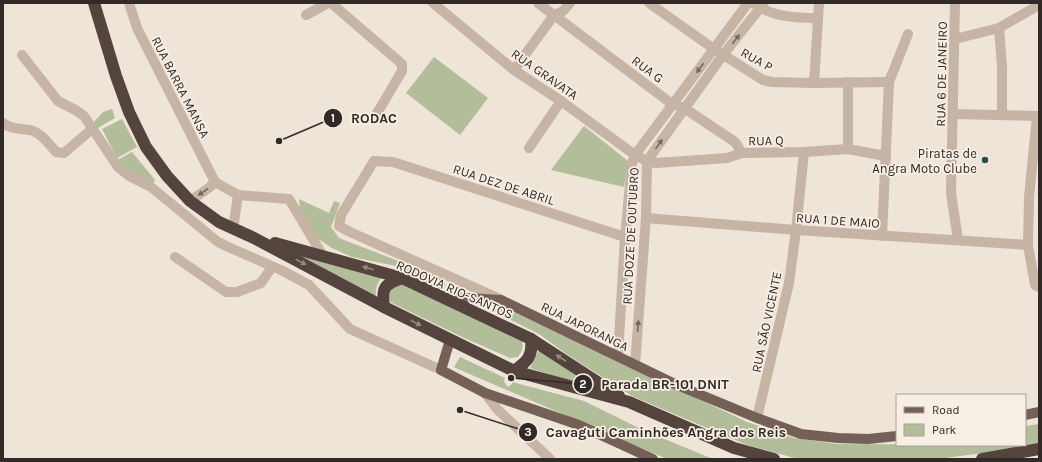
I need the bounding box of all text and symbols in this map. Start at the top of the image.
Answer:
street label: RUA 6 DE JANEIRO [933,21,950,127]
street label: RUA BARRA MANSA [149,34,213,141]
one-way arrow [731,34,740,45]
street label: RUA P [738,45,775,74]
street label: RUA GRAVATA [509,46,581,103]
street label: RUA G [629,53,666,86]
one-way arrow [695,62,704,73]
callout: RODAC [323,105,405,131]
text: RODAC [351,110,397,127]
text: 1 [331,111,335,125]
street label: RUA Q [748,133,784,148]
one-way arrow [655,139,663,149]
place label: Piratas de Angra Moto Clube [872,146,977,176]
marker: Piratas de Angra Moto Clube [980,155,990,165]
street label: RUA DEZ DE ABRIL [451,161,557,208]
street label: RUA DOZE DE OUTUBRO [619,167,642,305]
one-way arrow [198,188,208,196]
street label: RUA 1 DE MAIO [796,210,880,231]
street label: RODOVIA RIO-SANTOS [394,257,516,322]
one-way arrow [295,259,307,266]
one-way arrow [362,265,374,271]
street label: RUA SÃO VICENTE [748,270,785,374]
street label: RUA JAPORANGA [539,299,631,354]
one-way arrow [410,320,422,326]
one-way arrow [634,320,641,332]
one-way arrow [555,355,567,362]
callout: Parada BR-101 DNIT [573,371,737,397]
text: Parada BR-101 DNIT [601,376,729,393]
text: 2 [579,377,587,391]
legend [896,394,1026,446]
text: Road [932,403,960,417]
callout: Cavaguti Caminhões Angra dos Reis [518,419,795,445]
text: Park [932,423,957,437]
text: Cavaguti Caminhões Angra dos Reis [546,424,786,441]
text: 3 [524,425,532,439]

